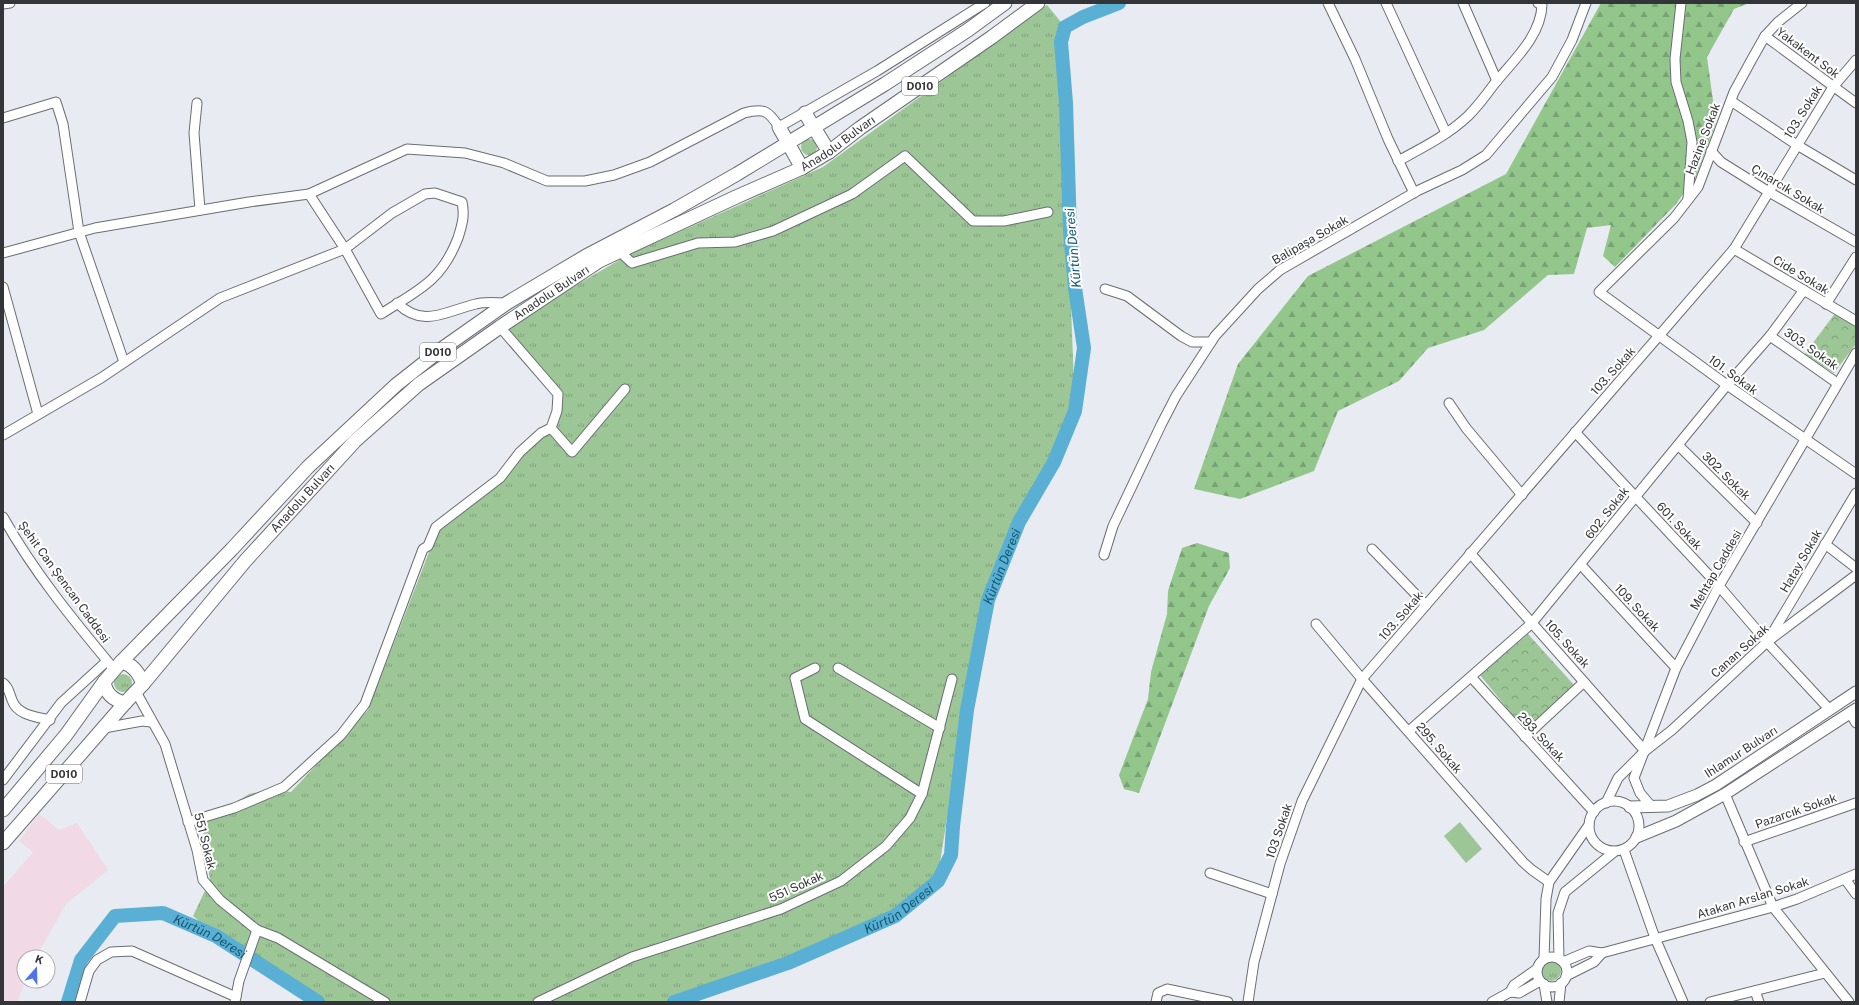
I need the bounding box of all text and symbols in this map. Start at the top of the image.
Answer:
street label: Yakakent Sok [1774,25,1843,81]
road number: D010 [902,77,938,95]
street label: 103. Sokak [1781,83,1825,141]
street label: Hazine Sokak [1683,101,1723,177]
street label: Anadolu Bulvarı [798,113,878,174]
street label: Çınarcık Sokak [1749,162,1828,217]
water label: Kürtün Deresi [1062,207,1084,289]
street label: Balipaşa Sokak [1270,212,1351,267]
street label: Cide Sokak [1770,253,1832,297]
street label: Anadolu Bulvarı [511,263,592,323]
street label: 303. Sokak [1781,325,1841,373]
road number: D010 [420,343,456,361]
street label: 103. Sokak [1588,344,1638,398]
street label: 101. Sokak [1706,352,1761,398]
street label: 302. Sokak [1699,449,1753,503]
street label: Anadolu Bulvarı [268,461,338,535]
street label: 602. Sokak [1582,484,1632,542]
street label: 601. Sokak [1653,499,1705,553]
street label: Şehit Can Şencan Caddesi [15,519,113,645]
water label: Kürtün Deresi [980,526,1023,606]
street label: Mehtap Caddesi [1687,527,1745,613]
street label: Hatay Sokak [1777,527,1825,595]
street label: 109. Sokak [1611,581,1663,635]
street label: 103. Sokak [1376,589,1426,643]
street label: 105. Sokak [1542,617,1593,671]
street label: Canan Sokak [1708,621,1772,681]
street label: 293. Sokak [1515,709,1568,765]
street label: 295. Sokak [1413,720,1465,776]
street label: Ihlamur Bulvarı [1702,723,1780,781]
road number: D010 [46,765,82,783]
street label: Pazarcık Sokak [1754,790,1839,831]
street label: 103 Sokak [1263,801,1295,860]
street label: 551 Sokak [191,811,219,871]
street label: 551 Sokak [767,869,826,905]
street label: Atakan Arslan Sokak [1695,874,1811,922]
water label: Kürtün Deresi [861,880,937,936]
water label: Kürtün Deresi [171,911,250,962]
north arrow [16,949,56,989]
text: K [34,953,45,967]

